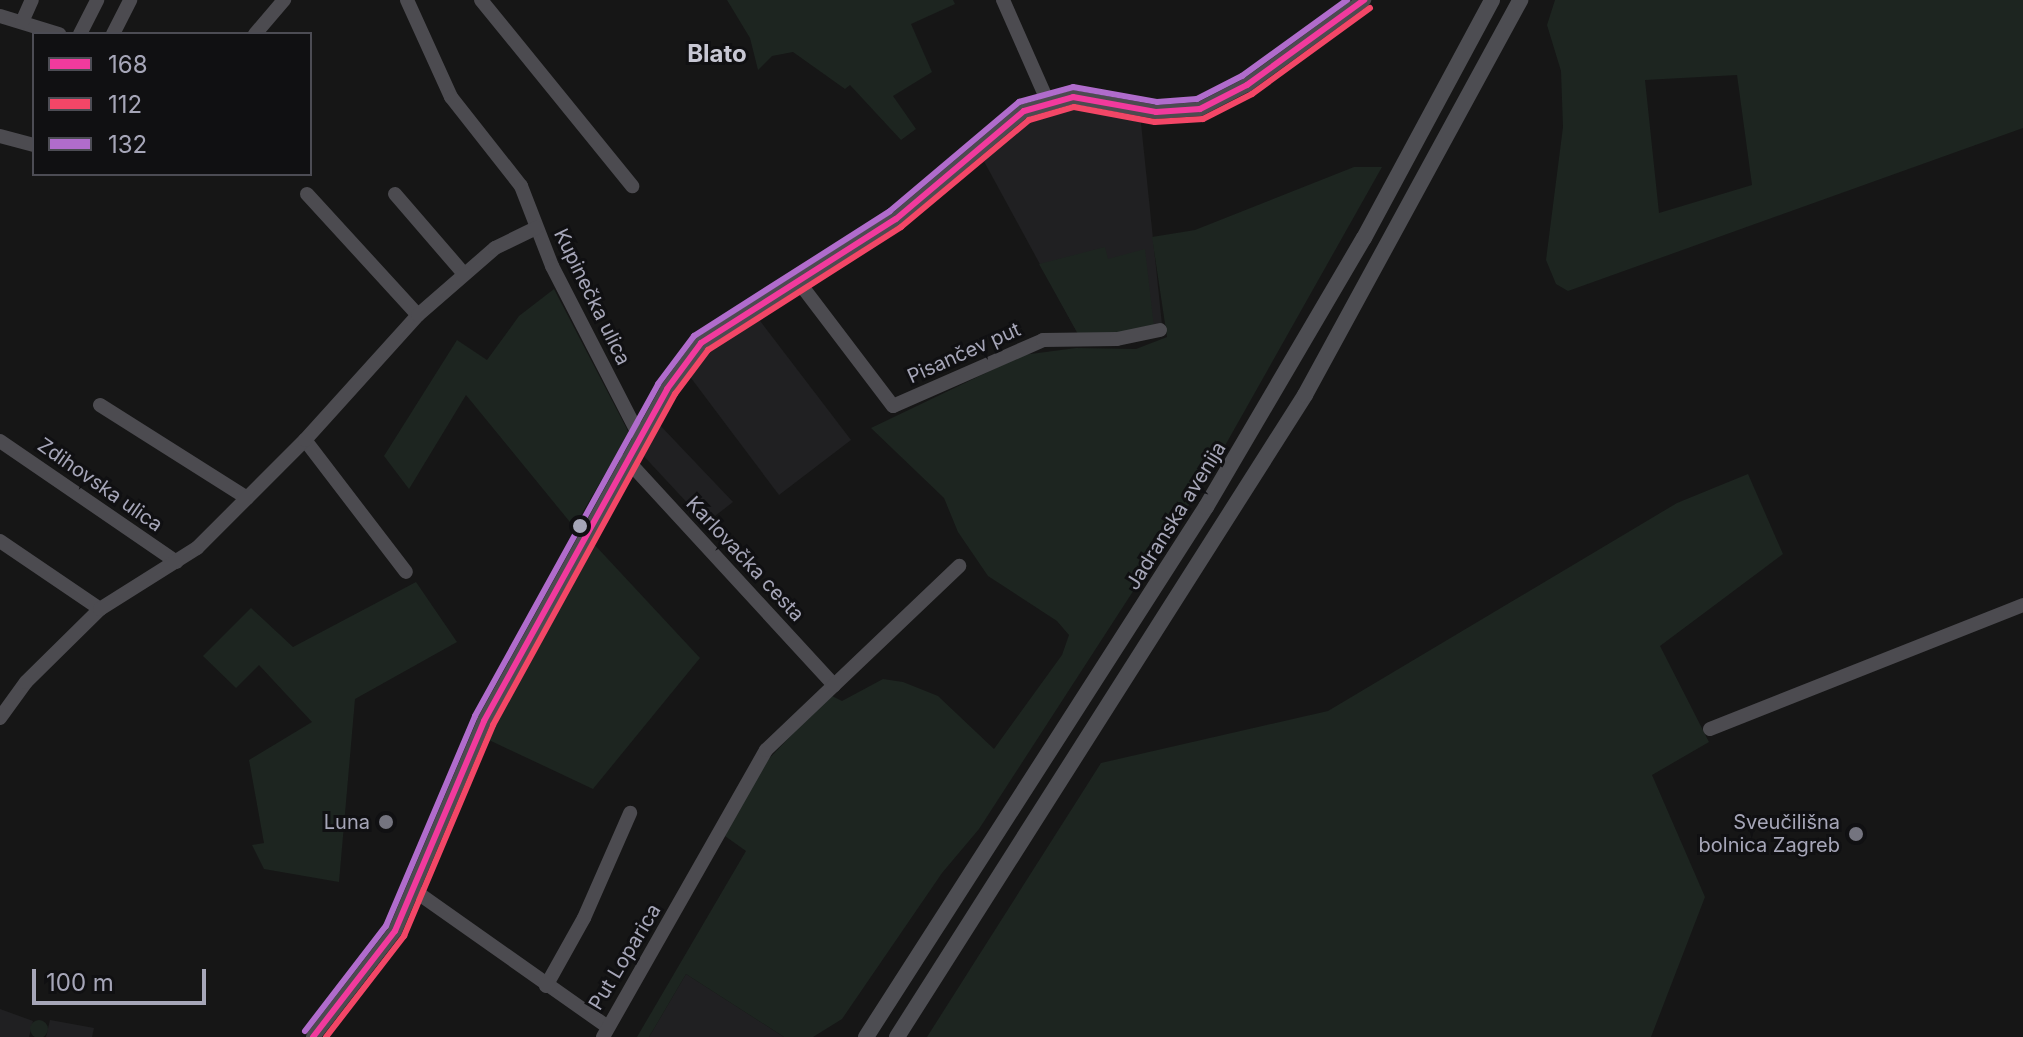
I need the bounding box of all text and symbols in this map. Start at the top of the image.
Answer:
legend [32,32,312,176]
district label: Blato [687,40,747,68]
text: 168 [108,50,148,79]
text: 112 [108,90,142,119]
text: 132 [108,130,147,159]
street label: Kupinečka ulica [549,225,635,369]
street label: Pisančev put [904,317,1024,389]
street label: Zdihovska ulica [33,433,167,537]
street label: Jadranska avenija [1121,438,1231,594]
street label: Karlovačka cesta [681,492,809,626]
unlabelled marker [572,518,588,534]
place label: Luna [324,810,370,834]
place label: Sveučilišna bolnica Zagreb [1699,810,1840,857]
marker: Luna [377,813,395,831]
marker: Sveučilišna bolnica Zagreb [1847,825,1865,843]
street label: Put Loparica [584,900,666,1014]
scale bar [36,953,210,1003]
text: 100 m [46,968,114,997]

